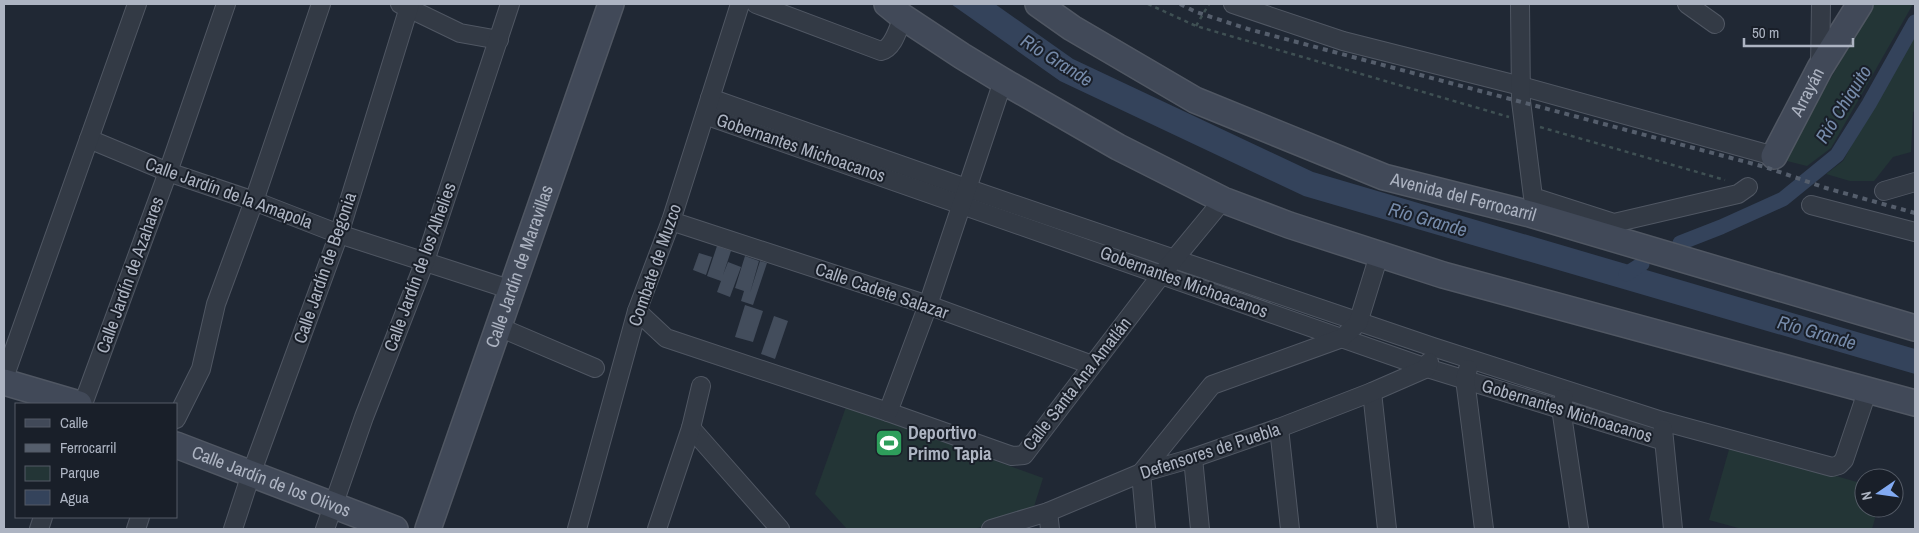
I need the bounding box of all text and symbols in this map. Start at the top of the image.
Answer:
scale bar [1744,15,1853,47]
text: 50 m [1752,22,1779,43]
water label: Río Grande [1016,28,1098,92]
water label: Rió Chiquito [1809,60,1877,148]
street label: Arrayán [1783,63,1830,122]
street label: Gobernantes Michoacanos [713,107,889,188]
street label: Calle Jardín de la Amapola [142,151,316,234]
street label: Avenida del Ferrocarril [1387,166,1539,227]
street label: Calle Jardín de los Alhelies [377,179,462,355]
street label: Calle Jardín de Maravillas [479,182,559,351]
street label: Calle Jardín de Begonia [287,189,362,347]
street label: Calle Jardín de Azahares [90,193,169,357]
water label: Río Grande [1386,195,1470,243]
street label: Combate de Muzco [622,200,687,329]
street label: Gobernantes Michoacanos [1097,239,1272,324]
street label: Calle Cadete Salazar [812,256,952,325]
water label: Río Grande [1775,308,1859,356]
street label: Calle Santa Ana Amatlán [1016,312,1137,456]
street label: Gobernantes Michoacanos [1479,373,1656,448]
legend [15,403,178,518]
text: Calle [60,412,88,433]
street label: Defensores de Puebla [1137,416,1283,485]
place label: Deportivo Primo Tapia [908,420,992,466]
sports icon: Deportivo Primo Tapia [874,428,904,458]
text: Ferrocarril [60,437,116,458]
street label: Calle Jardín de los Olivos [188,439,354,523]
text: Parque [60,462,100,483]
north arrow [1854,468,1904,518]
text: Agua [59,487,89,508]
text: N [1857,490,1876,502]

